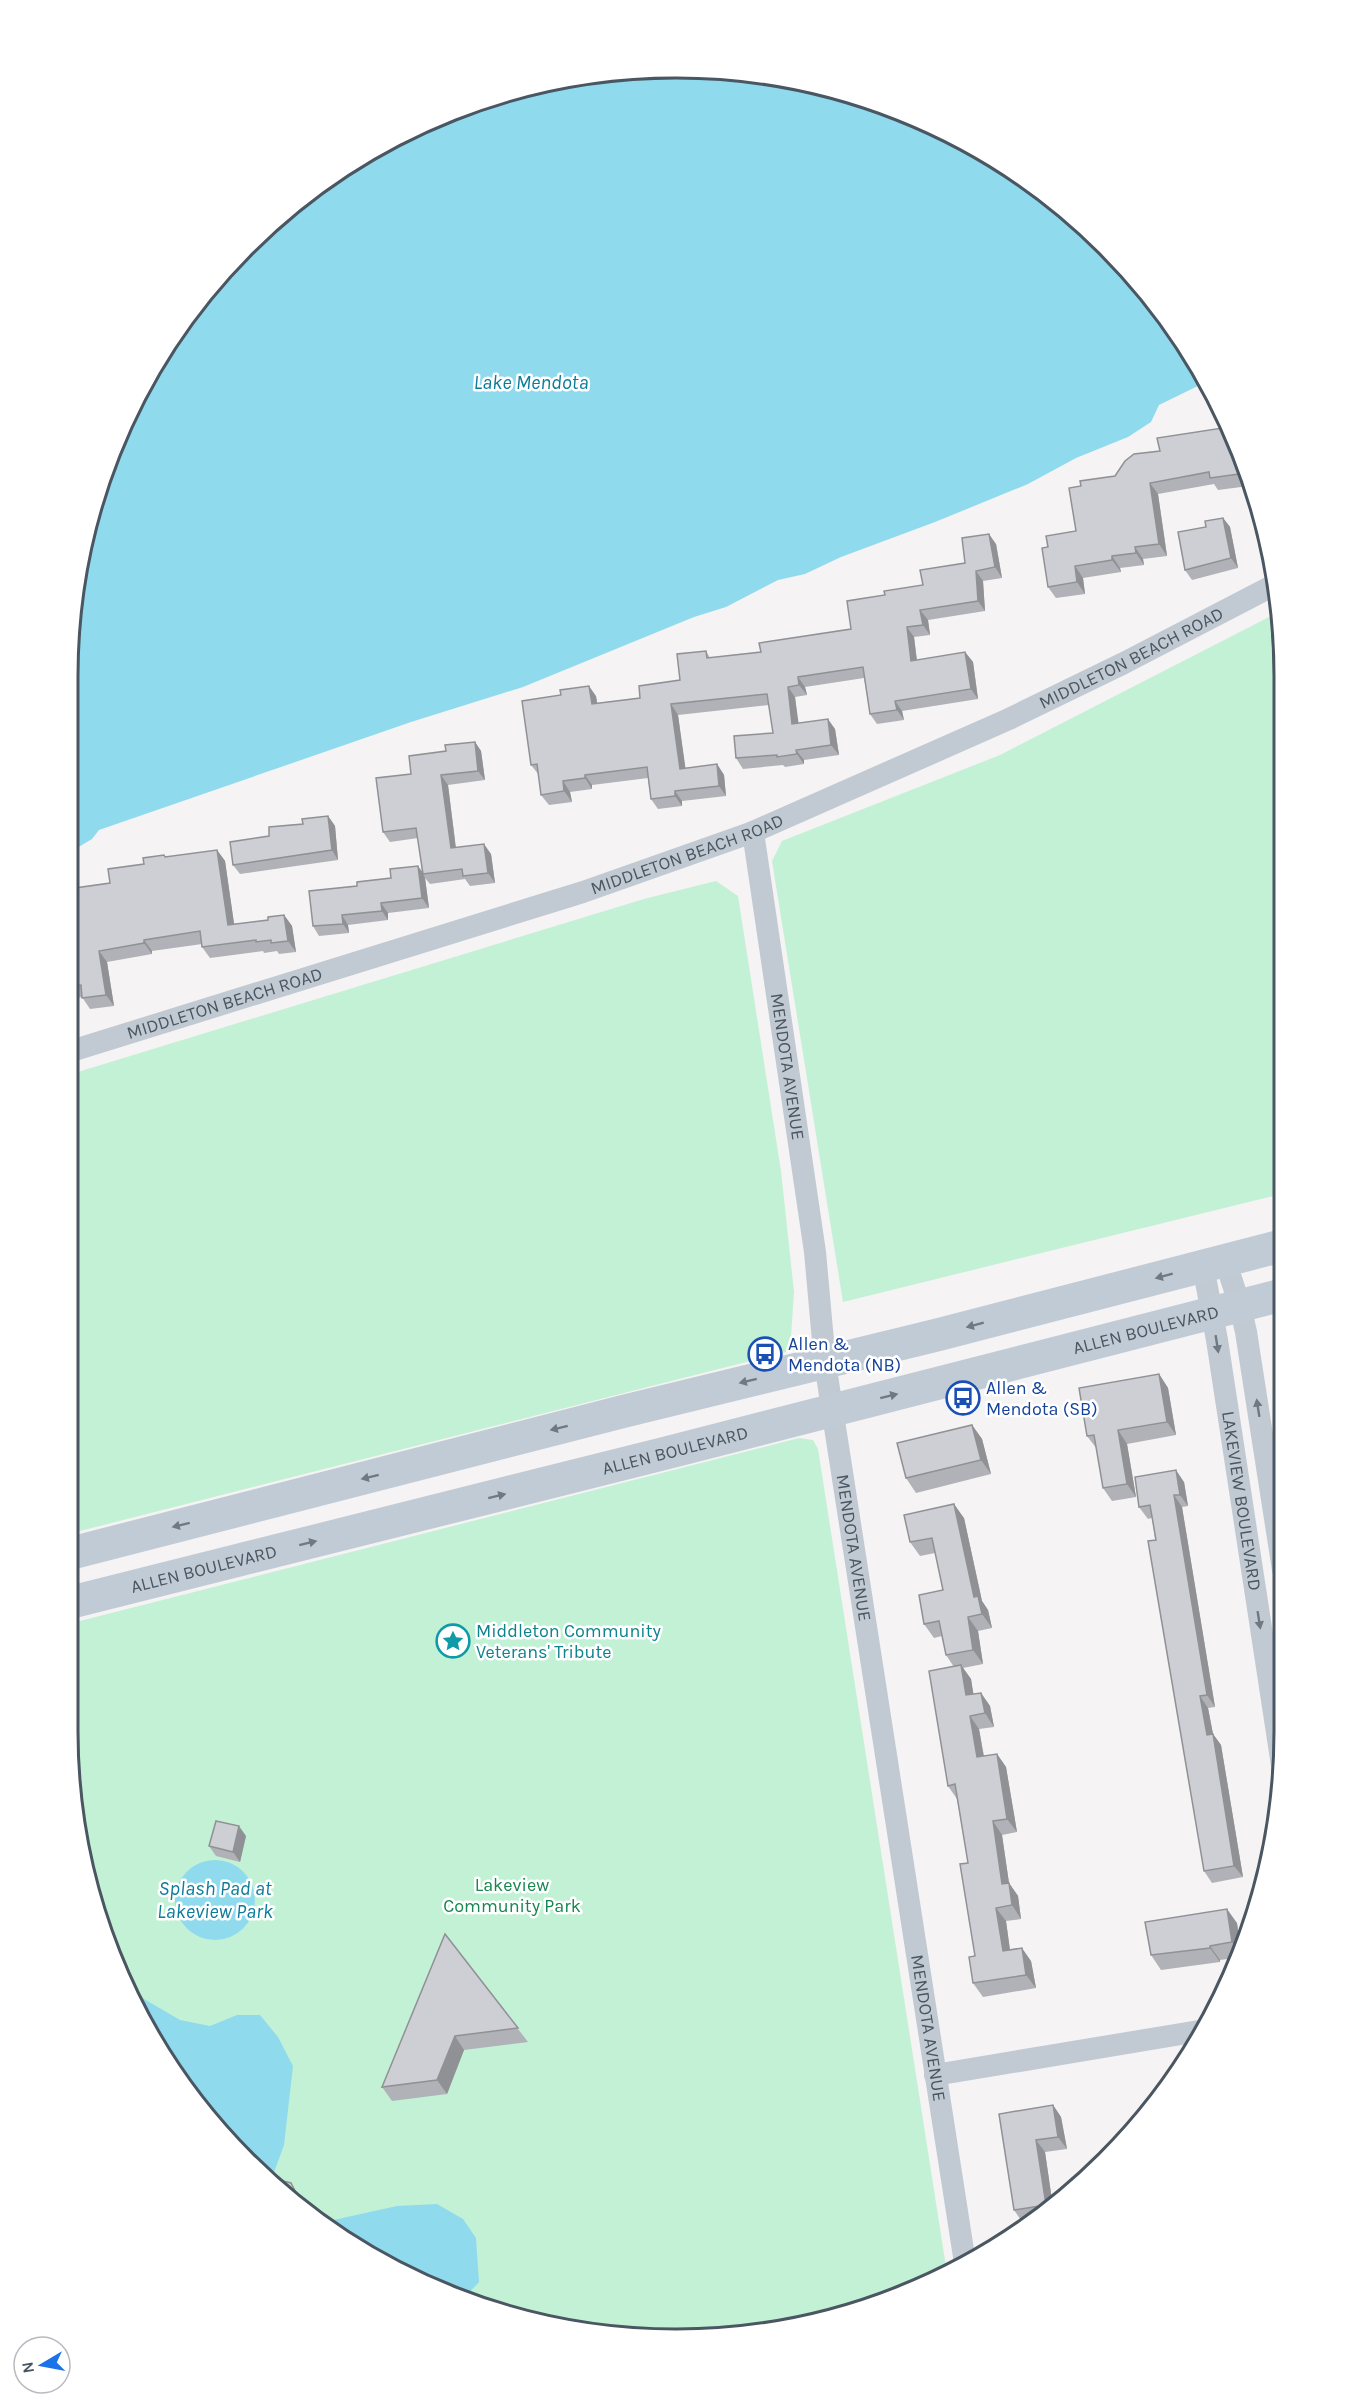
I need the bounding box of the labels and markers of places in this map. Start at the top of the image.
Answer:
place label: Allen & Mendota (NB) [788,1333,901,1376]
bus stop icon: Allen & Mendota (NB) [747,1336,783,1372]
place label: Allen & Mendota (SB) [986,1377,1098,1420]
bus stop icon: Allen & Mendota (SB) [945,1380,981,1416]
place label: Middleton Community Veterans' Tribute [476,1620,661,1663]
place icon: Middleton Community Veterans' Tribute [435,1623,471,1659]

